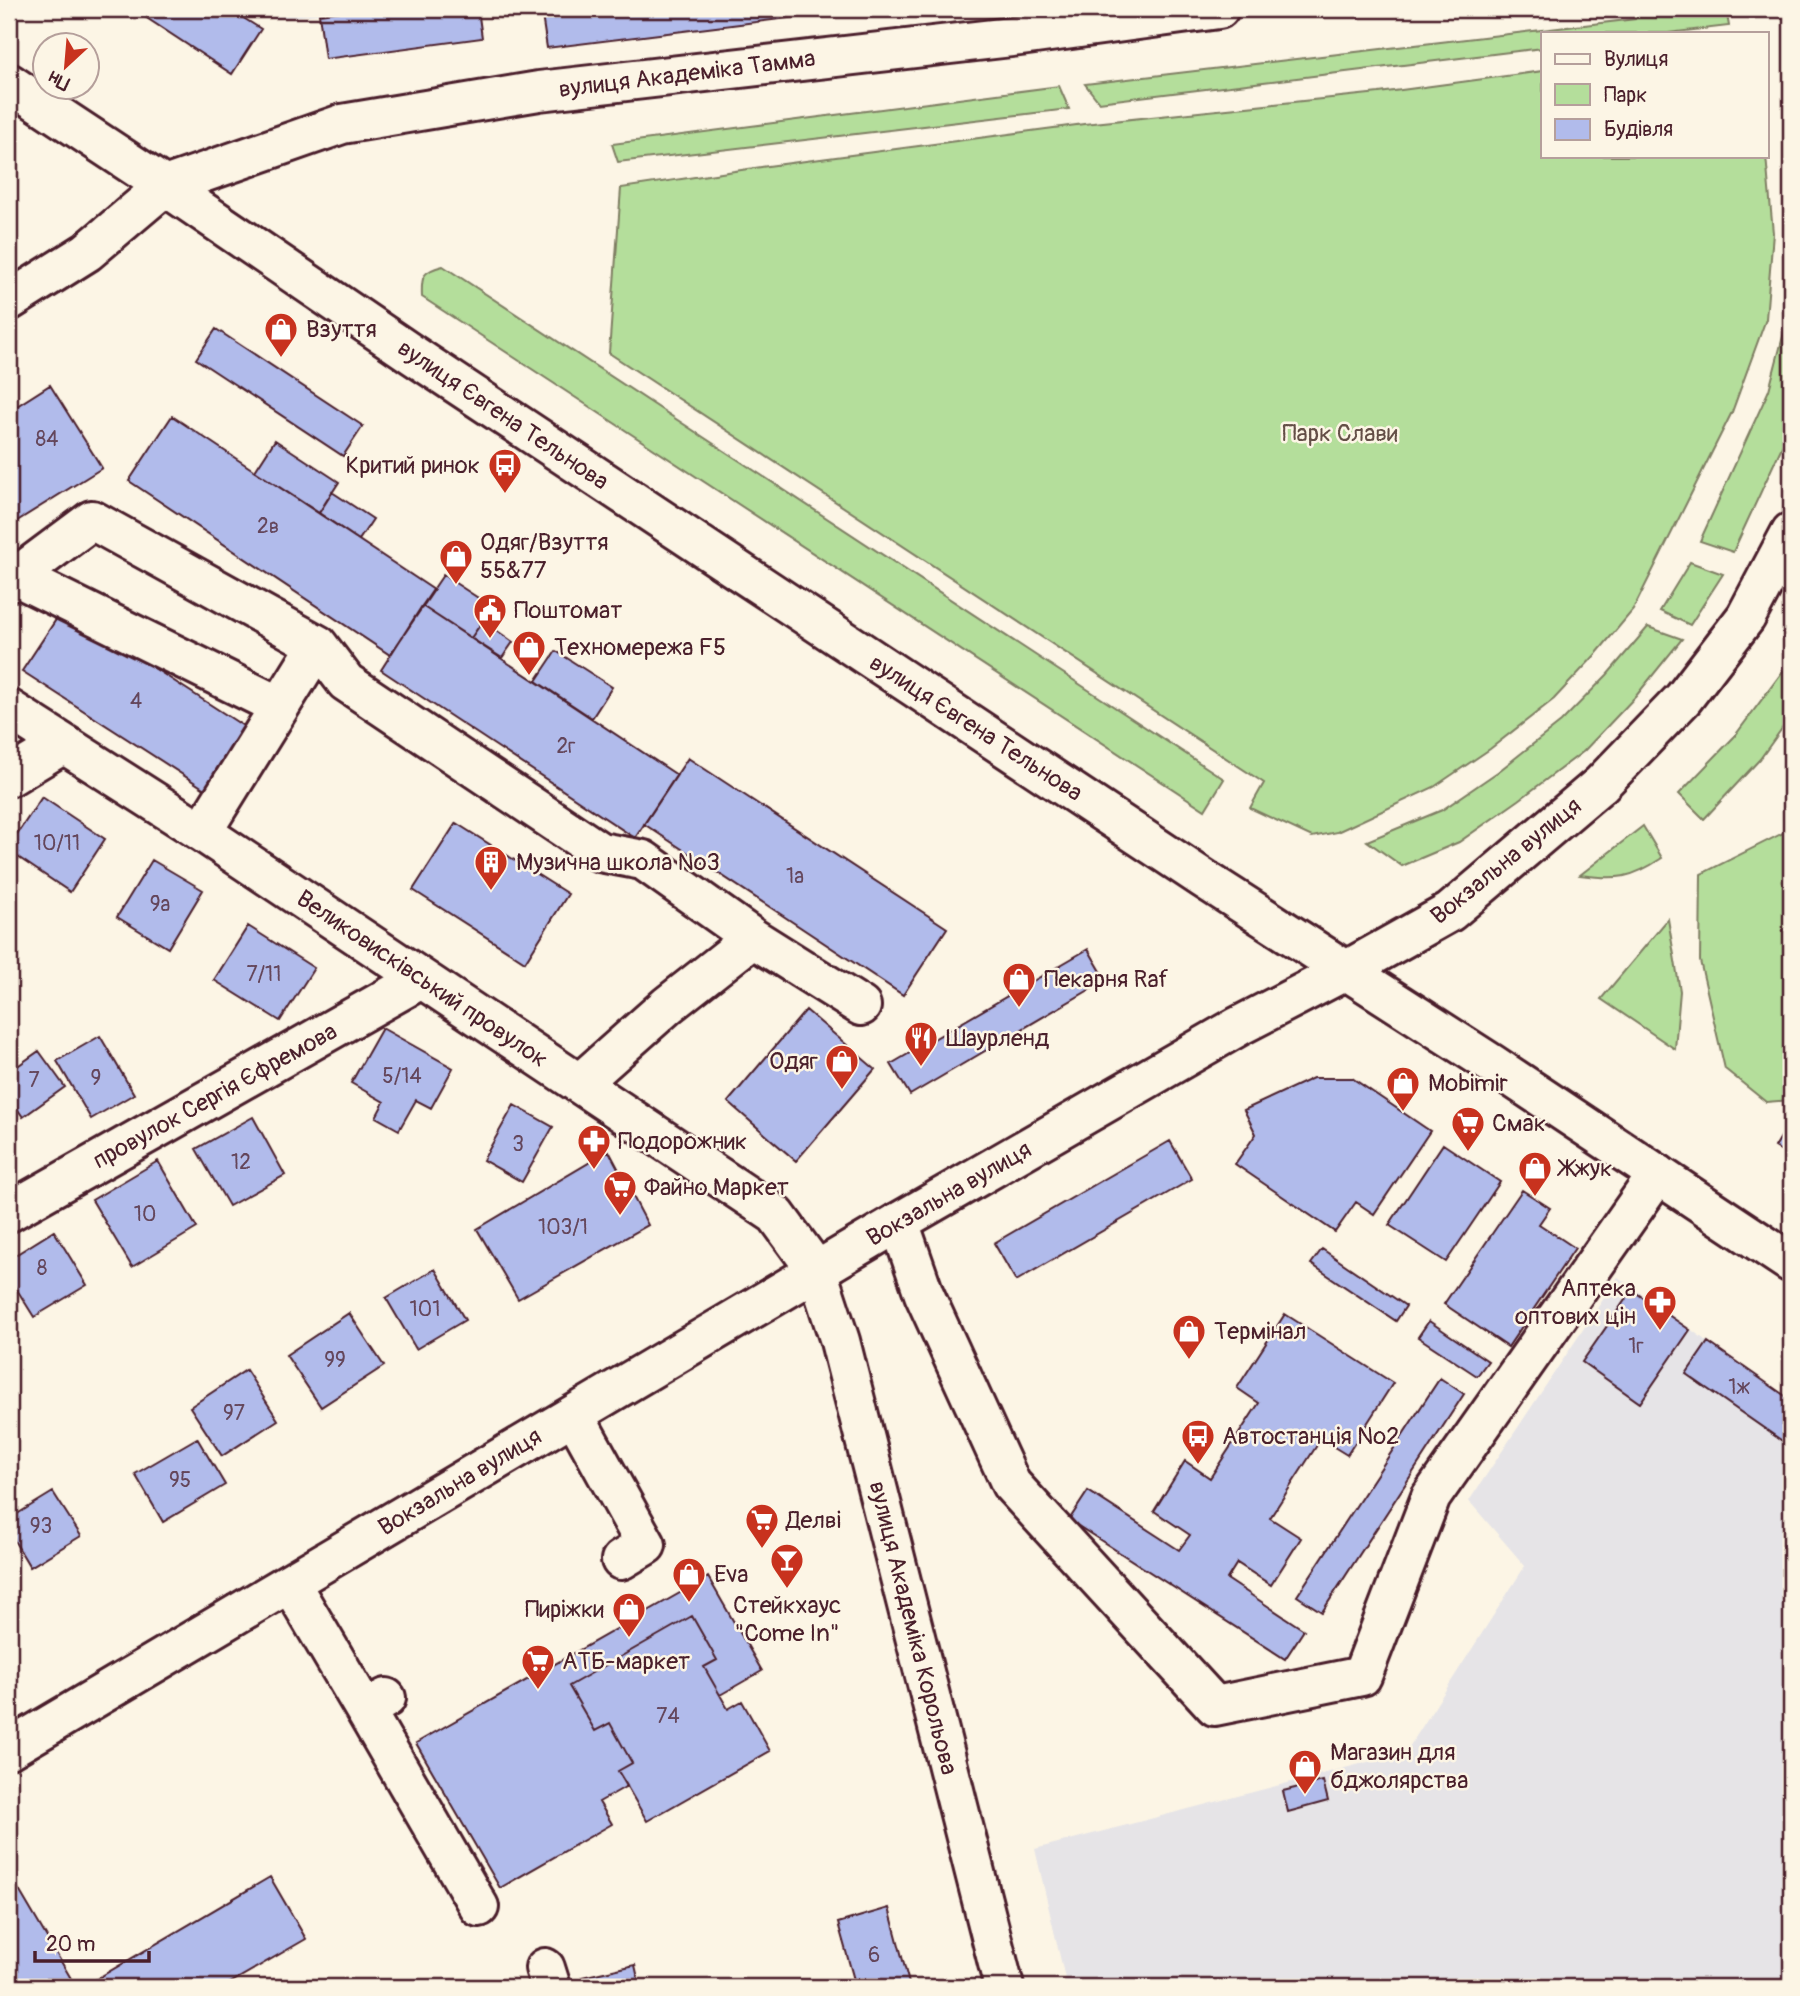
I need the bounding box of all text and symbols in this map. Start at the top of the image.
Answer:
north arrow [32,32,102,102]
legend [1541,32,1769,158]
street label: вулиця Академіка Тамма [557,44,817,104]
text: Вулиця [1604,46,1668,73]
text: Пн [44,65,74,96]
text: Парк [1604,82,1647,109]
text: Будівля [1604,116,1673,143]
shop icon: Взуття [262,310,300,359]
place label: Взуття [306,315,377,344]
street label: вулиця Євгена Тельнова [392,334,614,496]
park label: Парк Слави [1282,419,1398,448]
house number: 84 [36,426,58,453]
bus stop icon: Критий ринок [486,446,524,495]
place label: Критий ринок [346,451,480,480]
house number: 2в [257,513,279,540]
place label: Одяг/Взуття 55&77 [480,528,608,585]
shop icon: Одяг/Взуття 55&77 [437,537,475,586]
public building icon: Поштомат [471,591,509,640]
place label: Поштомат [514,596,622,625]
shop icon: Техномережа F5 [510,628,548,677]
place label: Техномережа F5 [554,633,726,662]
street label: вулиця Євгена Тельнова [864,648,1088,808]
house number: 4 [130,688,142,715]
house number: 2г [557,733,575,760]
street label: Вокзальна вулиця [1425,791,1587,931]
house number: 10/11 [34,830,80,857]
building icon: Музична школа №3 [472,843,510,892]
place label: Музична школа №3 [516,848,720,877]
house number: 1а [786,863,804,890]
street label: Великовисківський провулок [291,884,553,1074]
house number: 9а [150,891,170,918]
shop icon: Пекарня Raf [1000,960,1038,1009]
house number: 7/11 [246,961,282,988]
place label: Пекарня Raf [1044,965,1169,994]
street label: провулок Сергія Єфремова [88,1017,342,1175]
restaurant icon: Шаурленд [902,1019,940,1068]
place label: Шаурленд [946,1024,1050,1053]
shop icon: Одяг [823,1042,861,1091]
place label: Одяг [769,1047,818,1076]
house number: 5/14 [382,1063,422,1090]
shop icon: Mobimir [1384,1064,1422,1113]
house number: 9 [91,1065,101,1092]
house number: 7 [28,1067,40,1094]
place label: Mobimir [1428,1069,1508,1098]
supermarket icon: Смак [1449,1104,1487,1153]
place label: Смак [1492,1109,1546,1138]
pharmacy icon: Подорожник [575,1122,613,1171]
place label: Подорожник [618,1127,747,1156]
house number: 3 [512,1131,524,1158]
street label: Вокзальна вулиця [862,1135,1036,1253]
house number: 12 [231,1149,251,1176]
shop icon: Жжук [1516,1149,1554,1198]
place label: Жжук [1556,1154,1612,1183]
supermarket icon: Файно Маркет [601,1168,639,1217]
place label: Файно Маркет [644,1173,789,1202]
house number: 10 [134,1201,156,1228]
house number: 103/1 [538,1214,588,1241]
house number: 8 [37,1255,47,1282]
place label: Аптека оптових цін [1515,1274,1636,1331]
pharmacy icon: Аптека оптових цін [1641,1283,1679,1332]
house number: 101 [410,1296,440,1323]
shop icon: Термінал [1170,1312,1208,1361]
place label: Термінал [1214,1317,1306,1346]
house number: 1г [1628,1333,1644,1360]
house number: 99 [324,1347,346,1374]
house number: 1ж [1728,1374,1750,1401]
house number: 97 [223,1400,245,1427]
bus stop icon: Автостанція №2 [1179,1417,1217,1466]
street label: Вокзальна вулиця [373,1422,547,1542]
place label: Автостанція №2 [1222,1422,1400,1451]
house number: 95 [169,1467,191,1494]
street label: вулиця Академіка Корольова [862,1478,964,1778]
supermarket icon: Делві [743,1501,781,1550]
place label: Делві [785,1506,841,1535]
house number: 93 [30,1513,52,1540]
bar icon: Стейкхаус "Come In" [768,1541,806,1590]
shop icon: Eva [670,1555,708,1604]
place label: Eva [714,1560,748,1589]
shop icon: Пиріжки [610,1590,648,1639]
place label: Стейкхаус "Come In" [733,1591,841,1648]
place label: Пиріжки [525,1595,604,1624]
supermarket icon: АТБ-маркет [519,1642,557,1691]
place label: АТБ-маркет [562,1647,690,1676]
house number: 74 [656,1703,680,1730]
place label: Магазин для бджолярства [1330,1738,1468,1795]
shop icon: Магазин для бджолярства [1286,1747,1324,1796]
scale bar [35,1919,149,1963]
text: 20 m [46,1931,95,1958]
house number: 6 [868,1942,880,1969]

